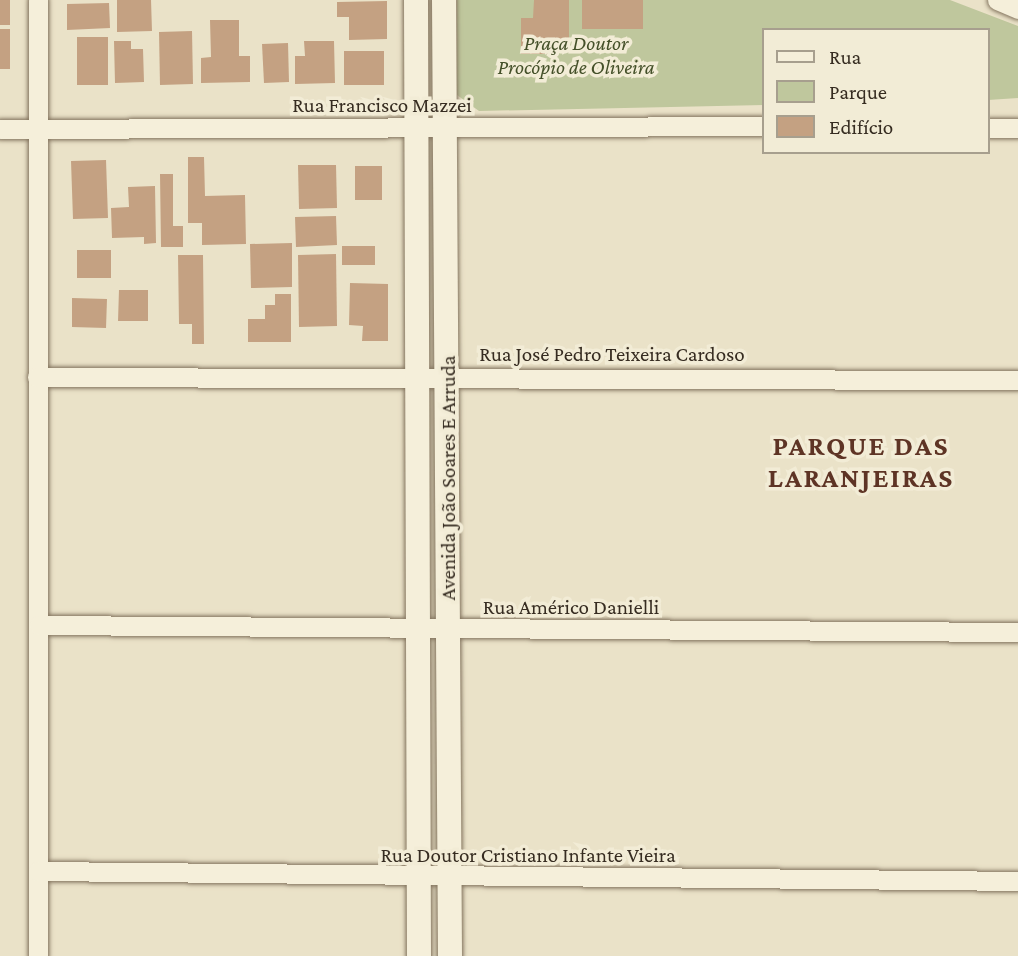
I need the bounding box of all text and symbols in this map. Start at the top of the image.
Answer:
legend [762,28,990,154]
park label: Praça Doutor Procópio de Oliveira [497,30,655,80]
text: Rua [829,45,861,69]
text: Parque [829,80,887,104]
street label: Rua Francisco Mazzei [292,92,472,118]
text: Edifício [829,115,893,139]
street label: Rua José Pedro Teixeira Cardoso [479,341,745,367]
street label: Avenida João Soares E Arruda [435,356,461,600]
district label: PARQUE DAS LARANJEIRAS [769,429,953,495]
street label: Rua Américo Danielli [483,594,659,620]
street label: Rua Doutor Cristiano Infante Vieira [380,842,676,868]

